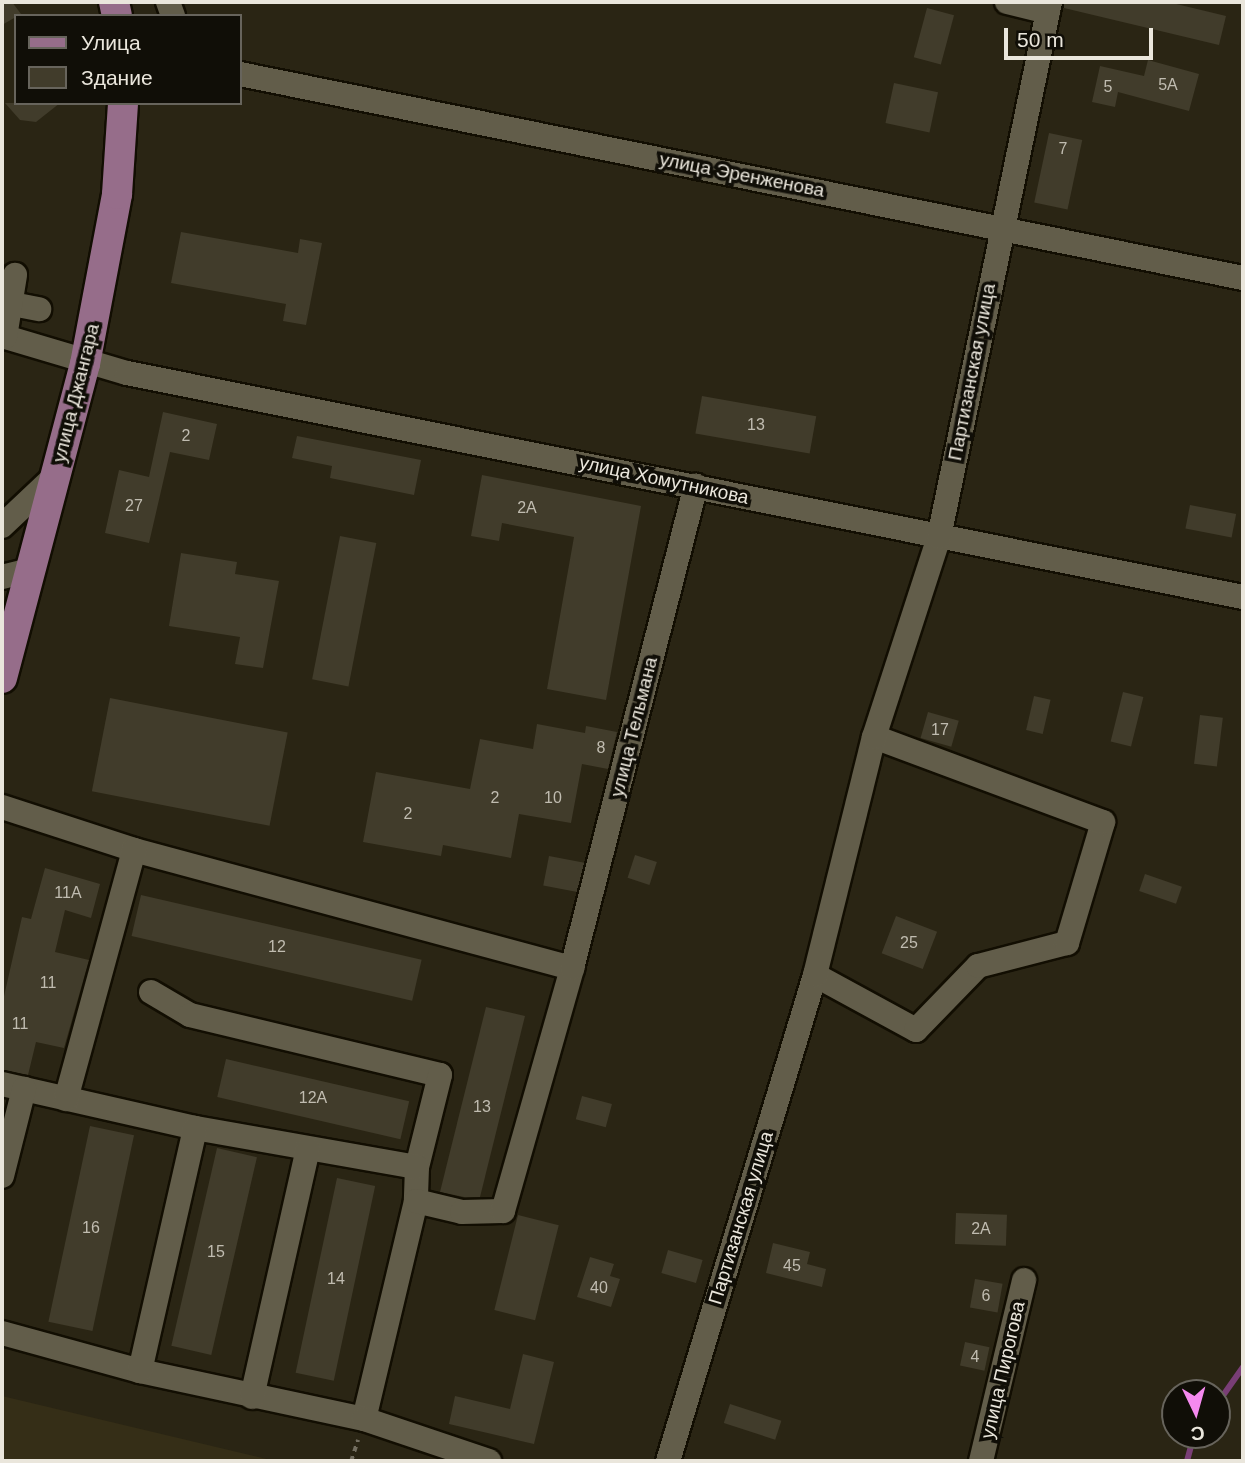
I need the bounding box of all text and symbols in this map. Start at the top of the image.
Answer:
legend [14,14,242,105]
scale bar [1007,14,1156,58]
text: 50 m [1017,28,1064,51]
text: Улица [81,31,141,54]
text: Здание [81,66,153,89]
house number: 5А [1158,75,1178,95]
house number: 5 [1104,77,1112,97]
house number: 7 [1059,139,1067,159]
street label: улица Эренженова [658,148,826,202]
street label: Партизанская улица [944,281,1000,463]
street label: улица Джангара [48,321,104,465]
house number: 13 [747,415,765,435]
house number: 2 [182,426,190,446]
street label: улица Хомутникова [577,451,751,509]
house number: 27 [125,496,143,516]
house number: 2А [517,498,537,518]
street label: улица Тельмана [606,655,662,799]
house number: 17 [931,720,949,740]
house number: 8 [597,738,605,758]
house number: 2 [491,788,499,808]
house number: 10 [544,788,562,808]
house number: 2 [404,804,412,824]
house number: 11А [54,883,82,903]
house number: 25 [900,933,918,953]
house number: 12 [268,937,286,957]
house number: 11 [40,973,56,993]
house number: 11 [12,1014,28,1034]
house number: 12А [299,1088,327,1108]
house number: 13 [473,1097,491,1117]
street label: Партизанская улица [704,1129,778,1307]
house number: 16 [82,1218,100,1238]
house number: 2А [971,1219,991,1239]
house number: 15 [207,1242,225,1262]
house number: 45 [783,1256,801,1276]
house number: 14 [327,1269,345,1289]
house number: 40 [590,1278,608,1298]
house number: 6 [982,1286,990,1306]
street label: улица Пирогова [976,1299,1030,1441]
house number: 4 [971,1347,979,1367]
north arrow [1161,1379,1231,1449]
text: С [1190,1422,1205,1444]

